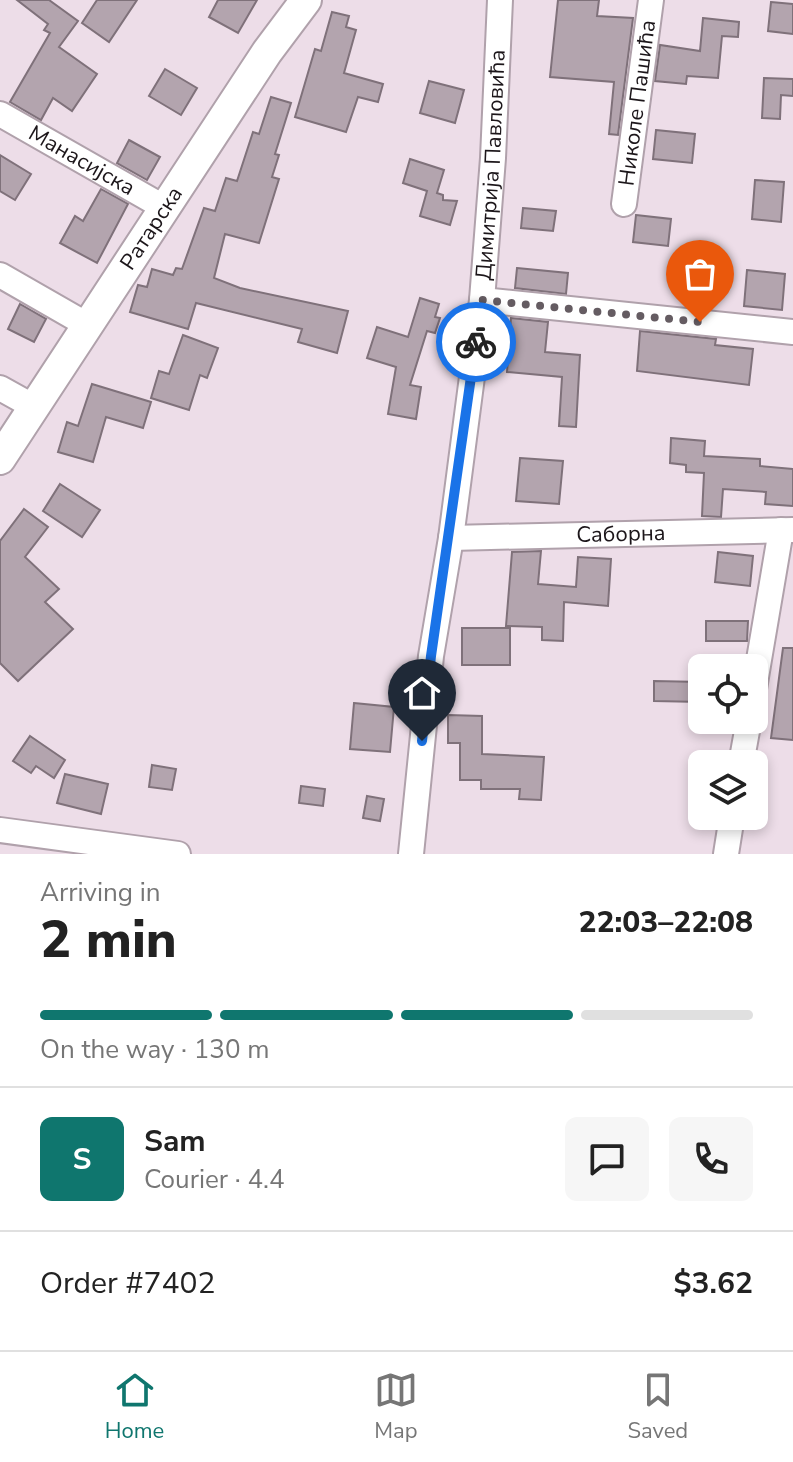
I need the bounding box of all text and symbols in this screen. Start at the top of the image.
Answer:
street label: Николе Пашића [612,18,663,188]
street label: Димитрија Павловића [469,49,513,281]
street label: Манасијска [23,118,140,203]
street label: Ратарска [113,181,190,276]
pin [666,240,734,322]
icon: bag [678,252,722,296]
courier [436,302,516,382]
icon: bike [454,320,498,364]
street label: Саборна [576,518,666,550]
map controls [688,654,768,830]
button: locate [688,654,768,734]
pin [388,659,456,741]
icon: home [400,671,444,715]
button: layers [688,750,768,830]
text: Arriving in [40,875,161,910]
text: 22:03–22:08 [578,902,753,943]
text: 2 min [40,904,177,975]
text: On the way · 130 m [40,1032,269,1067]
button: chat [565,1117,649,1201]
button: phone [669,1117,753,1201]
text: Sam [144,1121,206,1162]
text: S [73,1139,91,1180]
text: Courier · 4.4 [144,1162,285,1197]
text: Order #7402 [40,1263,215,1304]
text: $3.62 [674,1263,753,1304]
tab: Home [105,1368,164,1446]
tab: Map [374,1368,418,1446]
tab: Saved [627,1368,688,1446]

